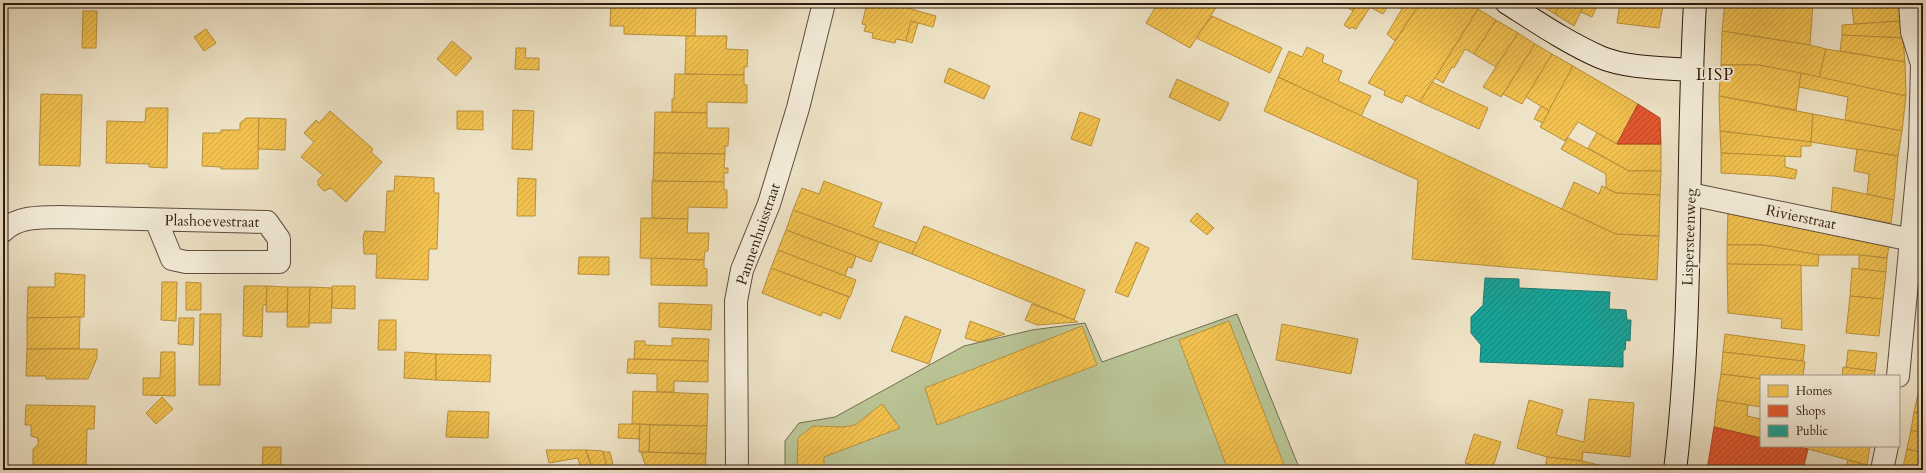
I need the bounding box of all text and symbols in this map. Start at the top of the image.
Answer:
district label: LISP [1696,63,1734,86]
street label: Pannenhuisstraat [731,180,785,288]
street label: Lispersteenweg [1677,187,1701,286]
street label: Rivierstraat [1764,200,1838,234]
street label: Plashoevestraat [164,210,260,232]
legend [1760,375,1900,447]
text: Homes [1796,383,1832,399]
text: Shops [1796,403,1825,419]
text: Public [1796,423,1829,439]

